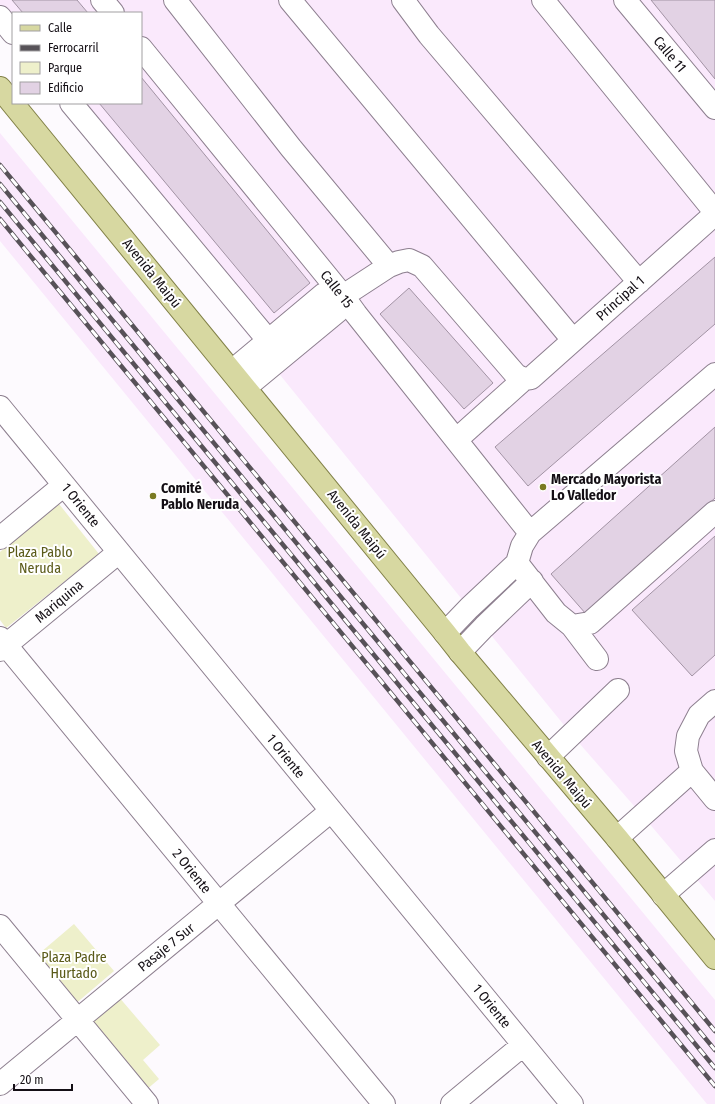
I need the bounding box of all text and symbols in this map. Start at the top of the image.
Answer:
legend [12,12,142,104]
text: Calle [48,21,72,35]
street label: Calle 11 [650,33,690,76]
text: Ferrocarril [48,41,99,55]
text: Parque [48,61,82,75]
text: Edificio [48,81,84,95]
street label: Avenida Maipú [119,235,185,311]
street label: Calle 15 [317,267,357,312]
street label: Principal 1 [593,272,648,324]
place label: Mercado Mayorista Lo Valledor [551,471,661,504]
street label: 1 Oriente [58,480,103,531]
place label: Comité Pablo Neruda [161,480,239,513]
marker: Mercado Mayorista Lo Valledor [538,482,548,492]
street label: Avenida Maipú [324,486,390,562]
marker: Comité Pablo Neruda [148,491,158,501]
park label: Plaza Pablo Neruda [7,544,73,577]
street label: Mariquina [32,576,87,626]
street label: 1 Oriente [263,731,308,782]
street label: Avenida Maipú [528,737,595,812]
street label: 2 Oriente [169,846,215,897]
street label: Pasaje 7 Sur [135,919,198,975]
park label: Plaza Padre Hurtado [41,949,107,982]
street label: 1 Oriente [469,981,514,1032]
scale bar [14,1066,72,1092]
text: 20 m [20,1073,44,1087]

